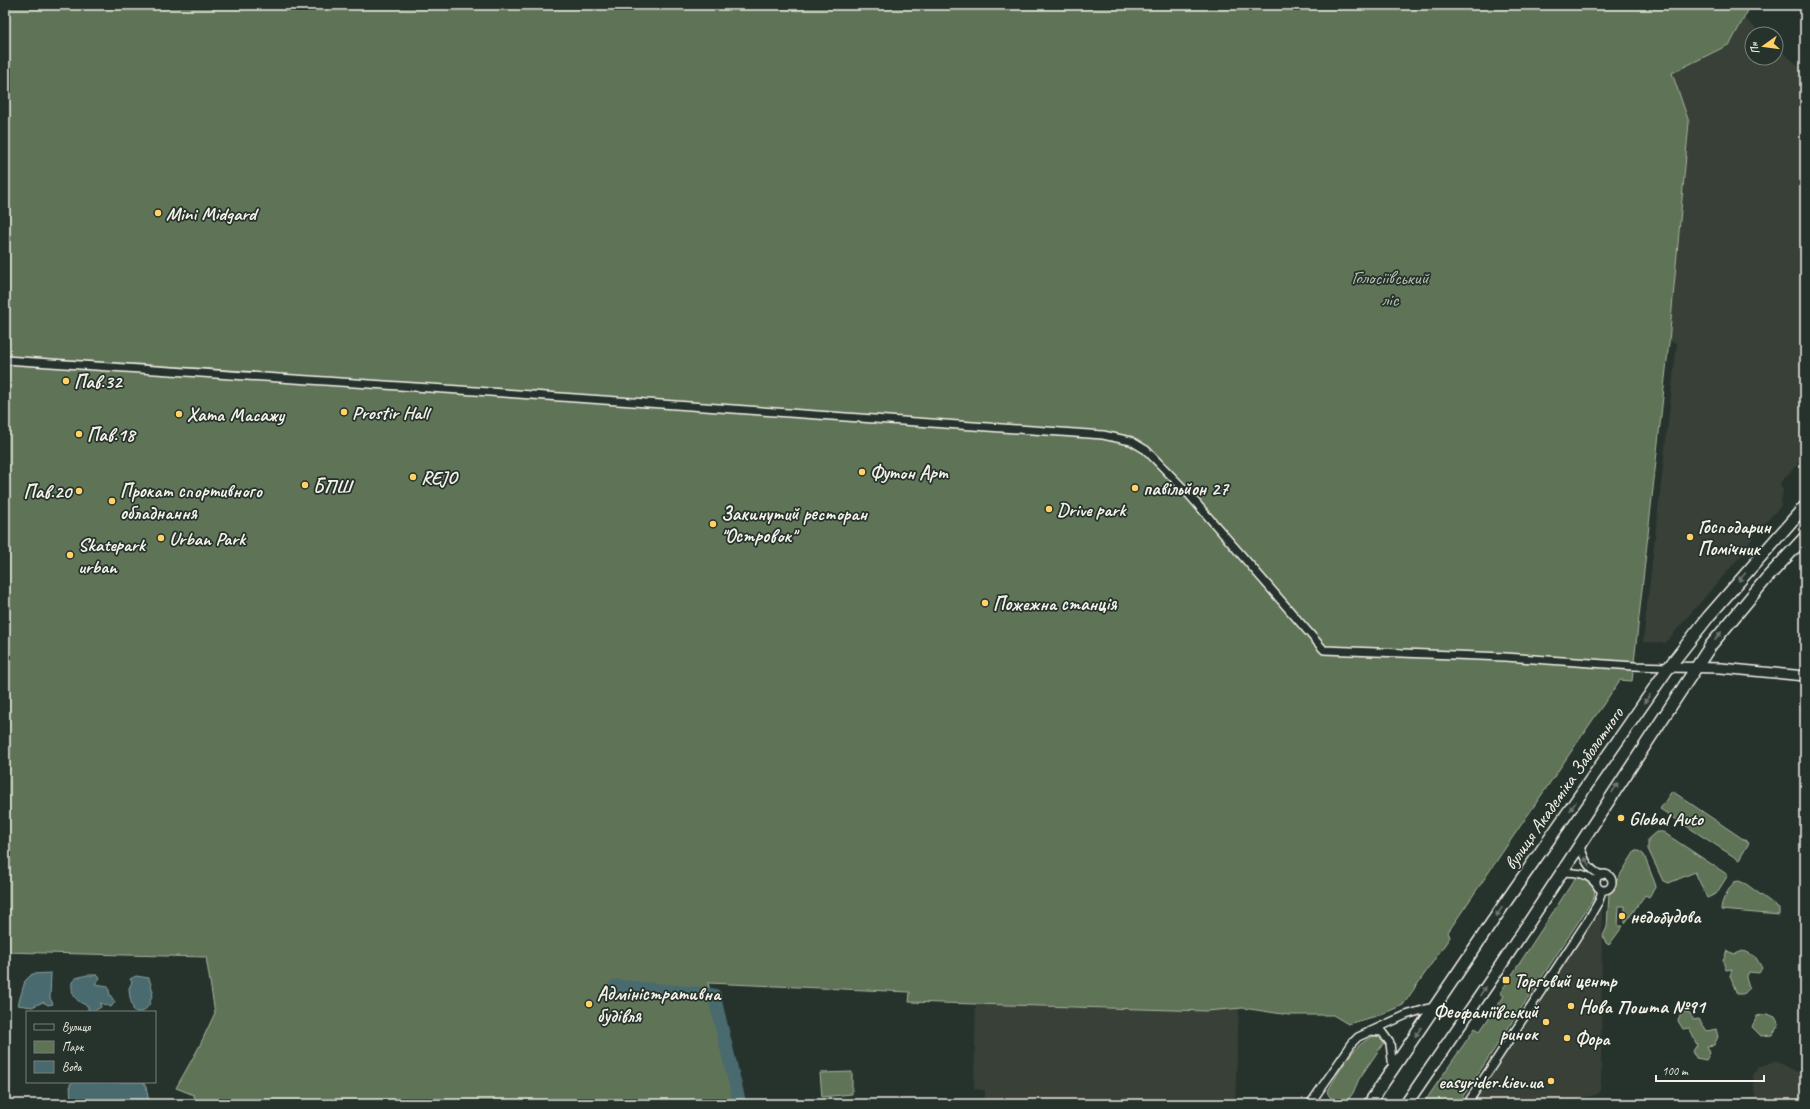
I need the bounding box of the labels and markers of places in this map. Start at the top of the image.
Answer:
place label: Mini Midgard [166,202,259,226]
marker: Mini Midgard [153,208,163,218]
place label: Пав.32 [74,370,124,394]
marker: Пав.32 [61,376,71,386]
place label: Prostir Hall [352,401,432,425]
place label: Хата Масажу [187,403,286,427]
marker: Prostir Hall [339,407,349,417]
marker: Хата Масажу [174,409,184,419]
place label: Пав.18 [87,423,137,447]
marker: Пав.18 [74,429,84,439]
place label: Футон Арт [870,461,949,485]
place label: REJO [421,466,459,490]
marker: Футон Арт [857,467,867,477]
marker: REJO [408,472,418,482]
place label: БПШ [313,474,355,498]
place label: павільйон 27 [1143,477,1230,501]
place label: Прокат спортивного обладнання [120,479,263,525]
place label: Пав.20 [24,480,73,504]
marker: БПШ [300,480,310,490]
marker: павільйон 27 [1130,483,1140,493]
marker: Пав.20 [74,486,84,496]
marker: Прокат спортивного обладнання [107,496,117,506]
place label: Drive park [1057,498,1127,522]
place label: Закинутий ресторан "Островок" [721,502,869,548]
marker: Drive park [1044,504,1054,514]
place label: Господарин Помічник [1698,515,1772,561]
marker: Закинутий ресторан "Островок" [708,519,718,529]
place label: Urban Park [169,527,247,551]
marker: Господарин Помічник [1685,532,1695,542]
place label: Skatepark urban [78,533,147,579]
marker: Urban Park [156,533,166,543]
marker: Skatepark urban [65,550,75,560]
place label: Пожежна станція [993,592,1117,616]
marker: Пожежна станція [980,598,990,608]
place label: Global Auto [1629,807,1704,831]
marker: Global Auto [1616,813,1626,823]
place label: недобудова [1630,905,1702,929]
marker: недобудова [1617,911,1627,921]
place label: Торговий центр [1514,969,1618,993]
marker: Торговий центр [1501,975,1511,985]
place label: Адміністративна будівля [597,982,722,1028]
place label: Нова Пошта №91 [1579,995,1707,1019]
marker: Адміністративна будівля [584,999,594,1009]
place label: Феофаніївський ринок [1434,1000,1540,1046]
marker: Нова Пошта №91 [1566,1001,1576,1011]
marker: Феофаніївський ринок [1541,1017,1551,1027]
place label: Фора [1575,1027,1611,1051]
marker: Фора [1562,1033,1572,1043]
place label: easyrider.kiev.ua [1438,1070,1544,1094]
marker: easyrider.kiev.ua [1546,1076,1556,1086]

